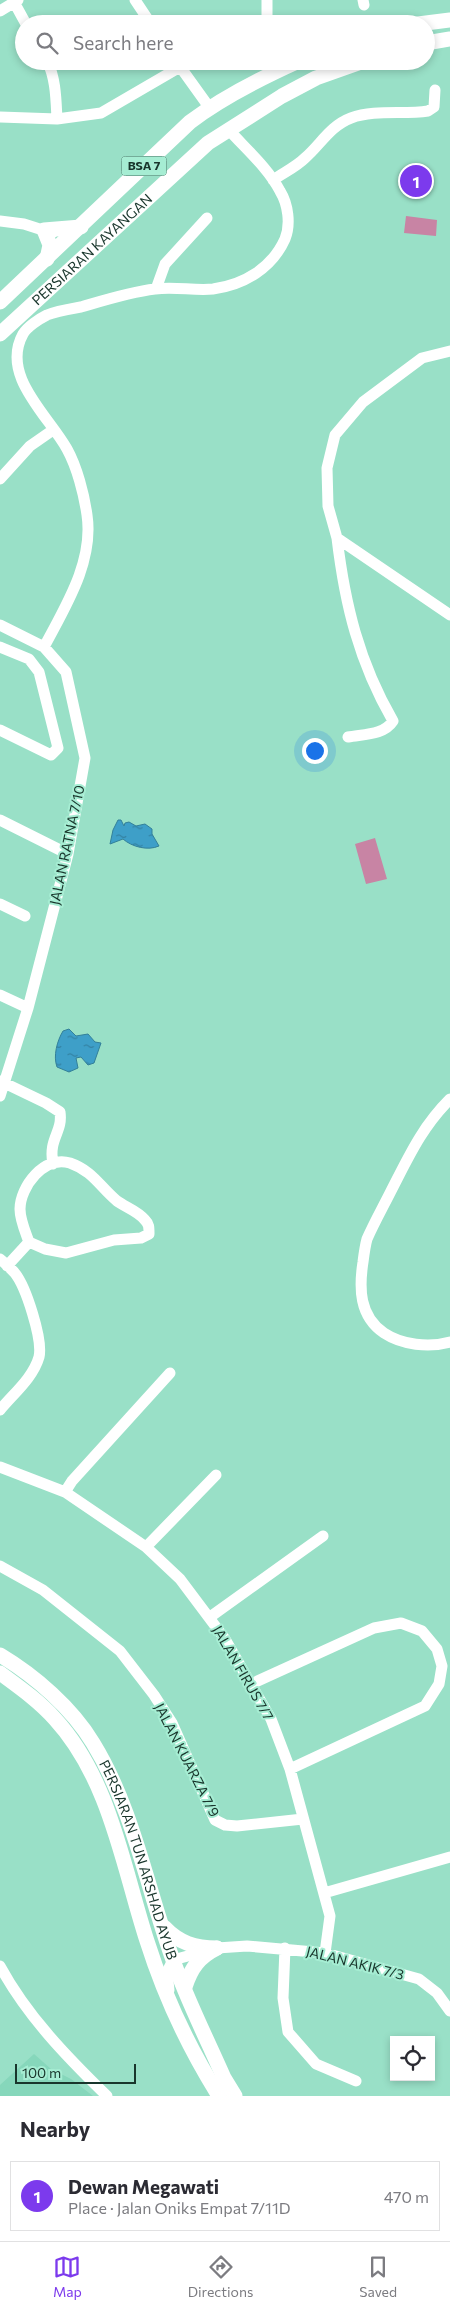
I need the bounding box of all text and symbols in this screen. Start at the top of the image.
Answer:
search box [15,15,435,70]
icon: search [33,29,61,57]
text: Search here [73,31,173,54]
road number: BSA 7 [122,157,166,176]
pin: 1 [400,162,432,200]
street label: PERSIARAN KAYANGAN [28,190,155,308]
your location [302,738,328,764]
street label: JALAN RATNA 7/10 [46,783,88,906]
street label: JALAN FIRUS 7/7 [209,1622,277,1723]
street label: JALAN KUARZA 7/9 [151,1700,223,1819]
street label: PERSIARAN TUN ARSHAD AYUB [96,1757,181,1962]
street label: JALAN AKIK 7/3 [304,1942,406,1983]
map controls [390,2036,435,2081]
button: locate [390,2036,435,2081]
scale bar [15,2061,136,2084]
text: 100 m [22,2064,61,2081]
text: Nearby [20,2116,90,2141]
text: Dewan Megawati [68,2175,219,2198]
text: 1 [33,2187,41,2206]
text: 470 m [384,2187,429,2206]
text: Place · Jalan Oniks Empat 7/11D [68,2198,291,2217]
tab: Map [53,2253,82,2300]
tab: Directions [188,2253,253,2300]
tab: Saved [359,2253,397,2300]

